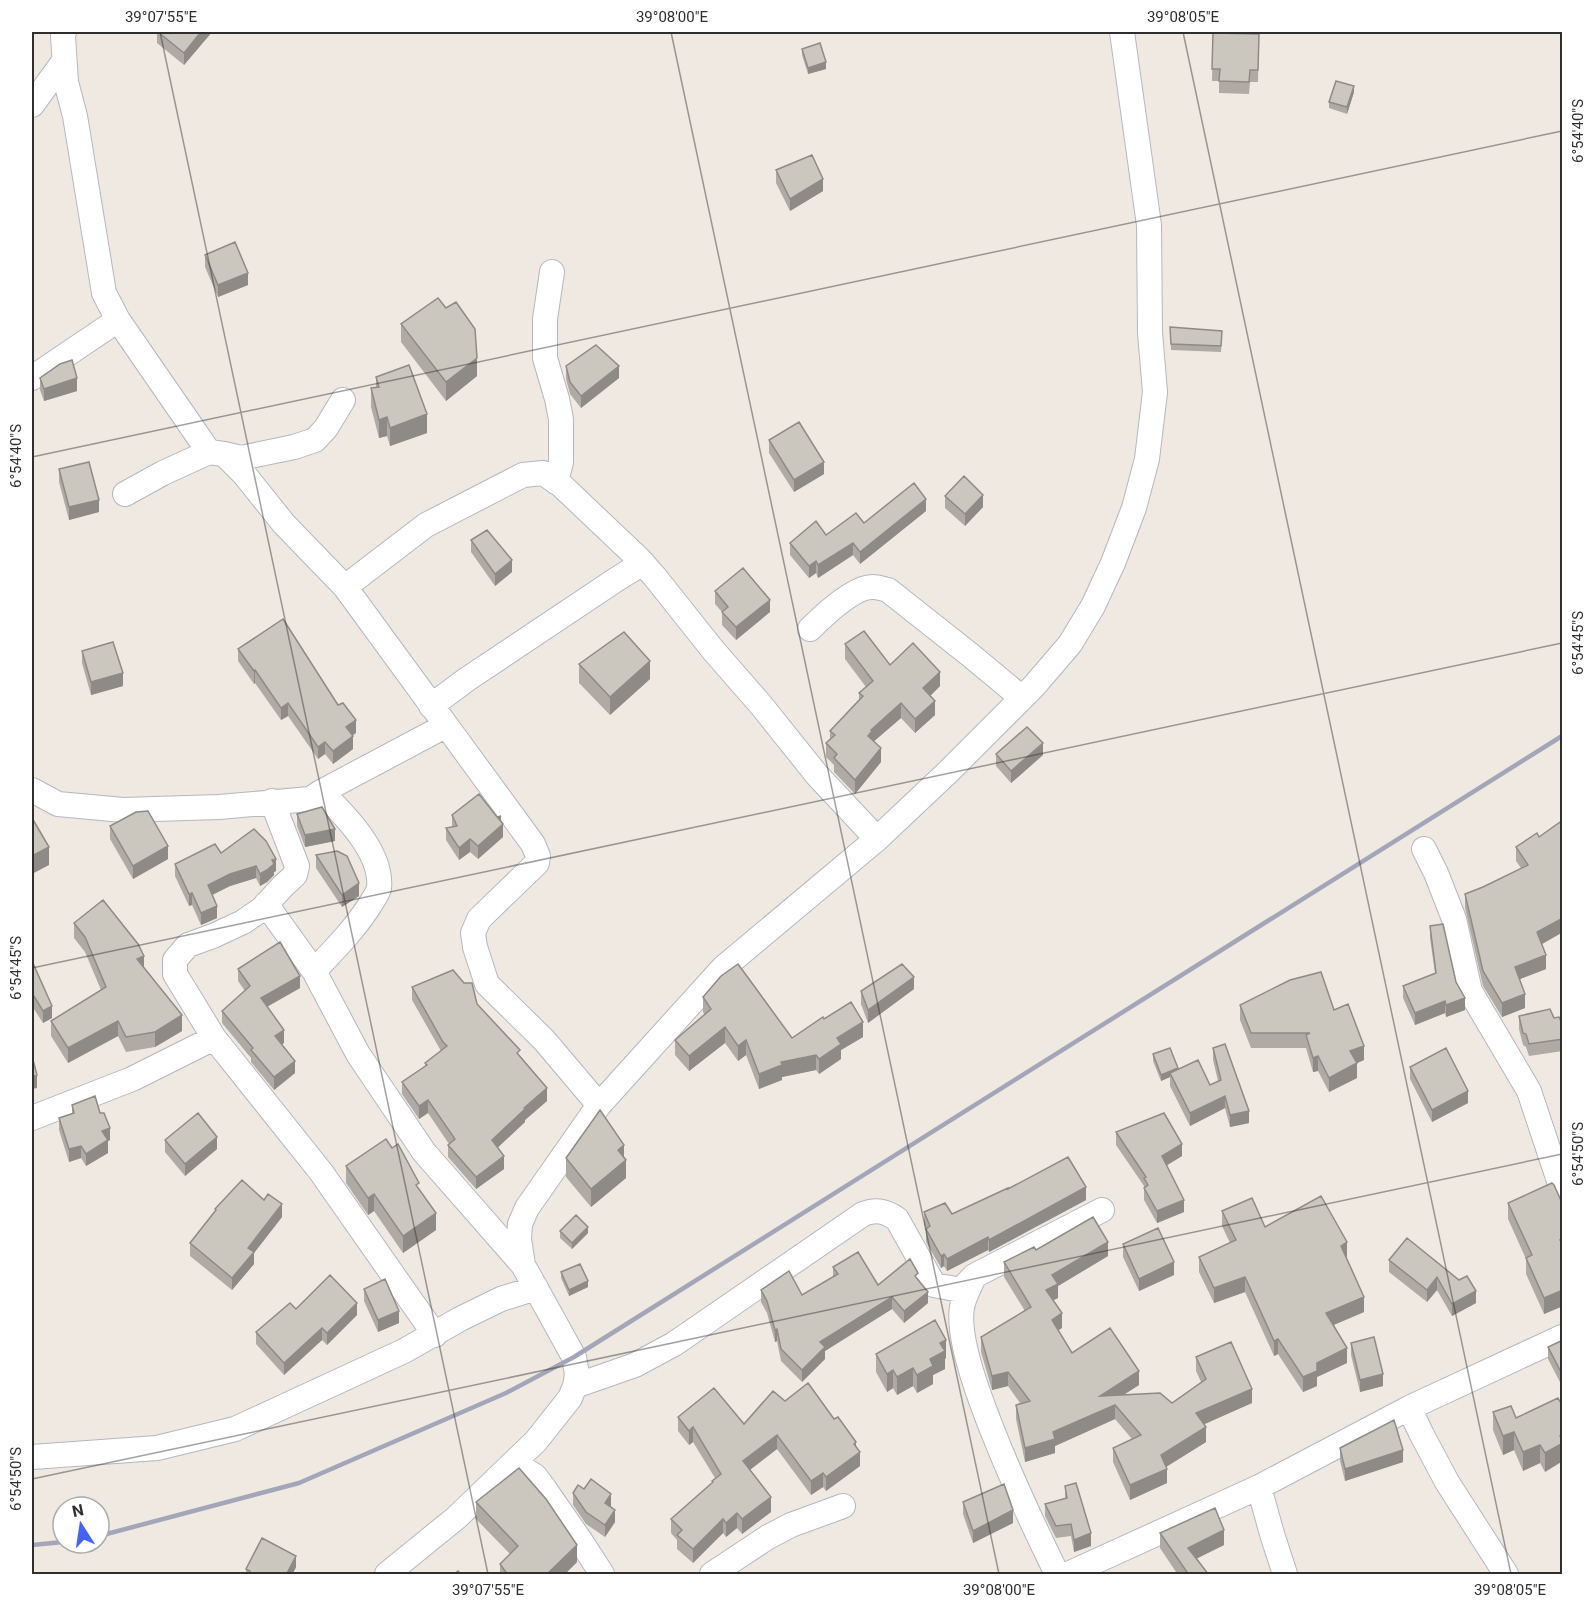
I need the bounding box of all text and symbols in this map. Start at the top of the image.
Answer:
text: 39°07'55"E [125,8,198,26]
text: 39°08'00"E [636,8,709,26]
text: 39°08'05"E [1147,8,1220,26]
text: 6°54'40"S [1569,99,1587,163]
text: 6°54'40"S [7,424,25,488]
text: 6°54'45"S [1569,611,1587,675]
text: 6°54'45"S [7,936,25,1000]
text: 6°54'50"S [1569,1122,1587,1186]
text: 6°54'50"S [7,1447,25,1511]
north arrow [51,1495,111,1555]
text: N [70,1500,85,1521]
text: 39°07'55"E [452,1581,525,1599]
text: 39°08'00"E [963,1581,1036,1599]
text: 39°08'05"E [1474,1581,1547,1599]

